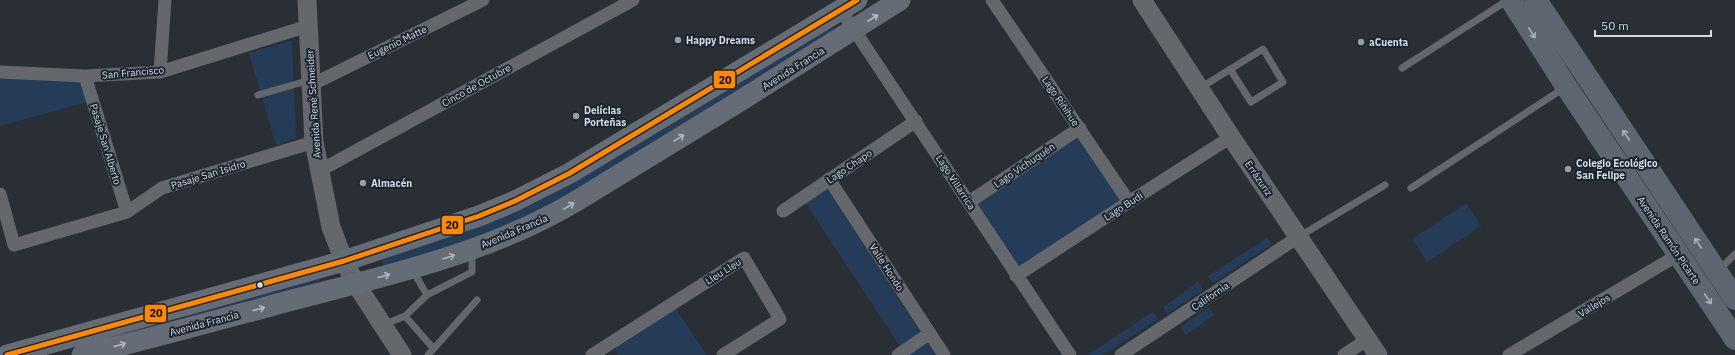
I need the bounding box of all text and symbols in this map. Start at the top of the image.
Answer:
scale bar [1595,12,1711,38]
one-way arrow [867,13,879,21]
text: 50 m [1601,18,1629,33]
street label: Eugenio Matte [366,22,429,62]
one-way arrow [1528,27,1536,38]
place label: Happy Dreams [686,34,755,47]
marker: Happy Dreams [673,35,683,45]
place label: aCuenta [1369,36,1409,49]
marker: aCuenta [1356,37,1366,47]
street label: Avenida Francia [760,44,827,93]
street label: Avenida René Schneider [303,49,324,159]
street label: Cinco de Octubre [439,61,514,110]
street label: San Francisco [101,63,165,82]
line badge: 20 [713,70,736,89]
text: 20 [718,73,732,87]
street label: Lago Riñihue [1039,74,1082,129]
street label: Pasaje San Alberto [87,102,124,187]
place label: Delícias Porteñas [584,104,626,129]
marker: Delícias Porteñas [571,111,581,121]
one-way arrow [1622,130,1630,141]
one-way arrow [673,134,685,142]
street label: Lago Vichuquén [991,140,1057,191]
street label: Lago Chapo [824,146,875,186]
street label: Lago Villarrica [933,152,979,213]
street label: Pasaje San Isidro [169,157,247,192]
place label: Colegio Ecológico San Felipe [1576,157,1658,182]
street label: Errázuriz [1242,158,1275,199]
marker: Colegio Ecológico San Felipe [1563,164,1573,174]
place label: Almacén [371,177,412,190]
marker: Almacén [358,178,368,188]
street label: Lago Budi [1101,189,1145,224]
street label: Avenida Ramón Picarte [1634,194,1703,287]
one-way arrow [563,202,575,210]
street label: Avenida Francia [479,211,550,251]
line badge: 20 [441,215,464,235]
text: 20 [445,218,459,232]
one-way arrow [1694,238,1702,249]
street label: Valle Hondo [866,241,907,294]
one-way arrow [443,252,455,260]
street label: Lleu Lleu [703,255,744,288]
one-way arrow [377,272,390,279]
street label: California [1189,279,1232,314]
unlabelled marker [255,280,265,290]
street label: Vallejos [1576,291,1613,320]
one-way arrow [1704,293,1712,304]
line badge: 20 [144,304,167,323]
one-way arrow [252,305,265,312]
text: 20 [149,306,163,320]
street label: Avenida Francia [168,308,241,339]
one-way arrow [113,341,126,349]

